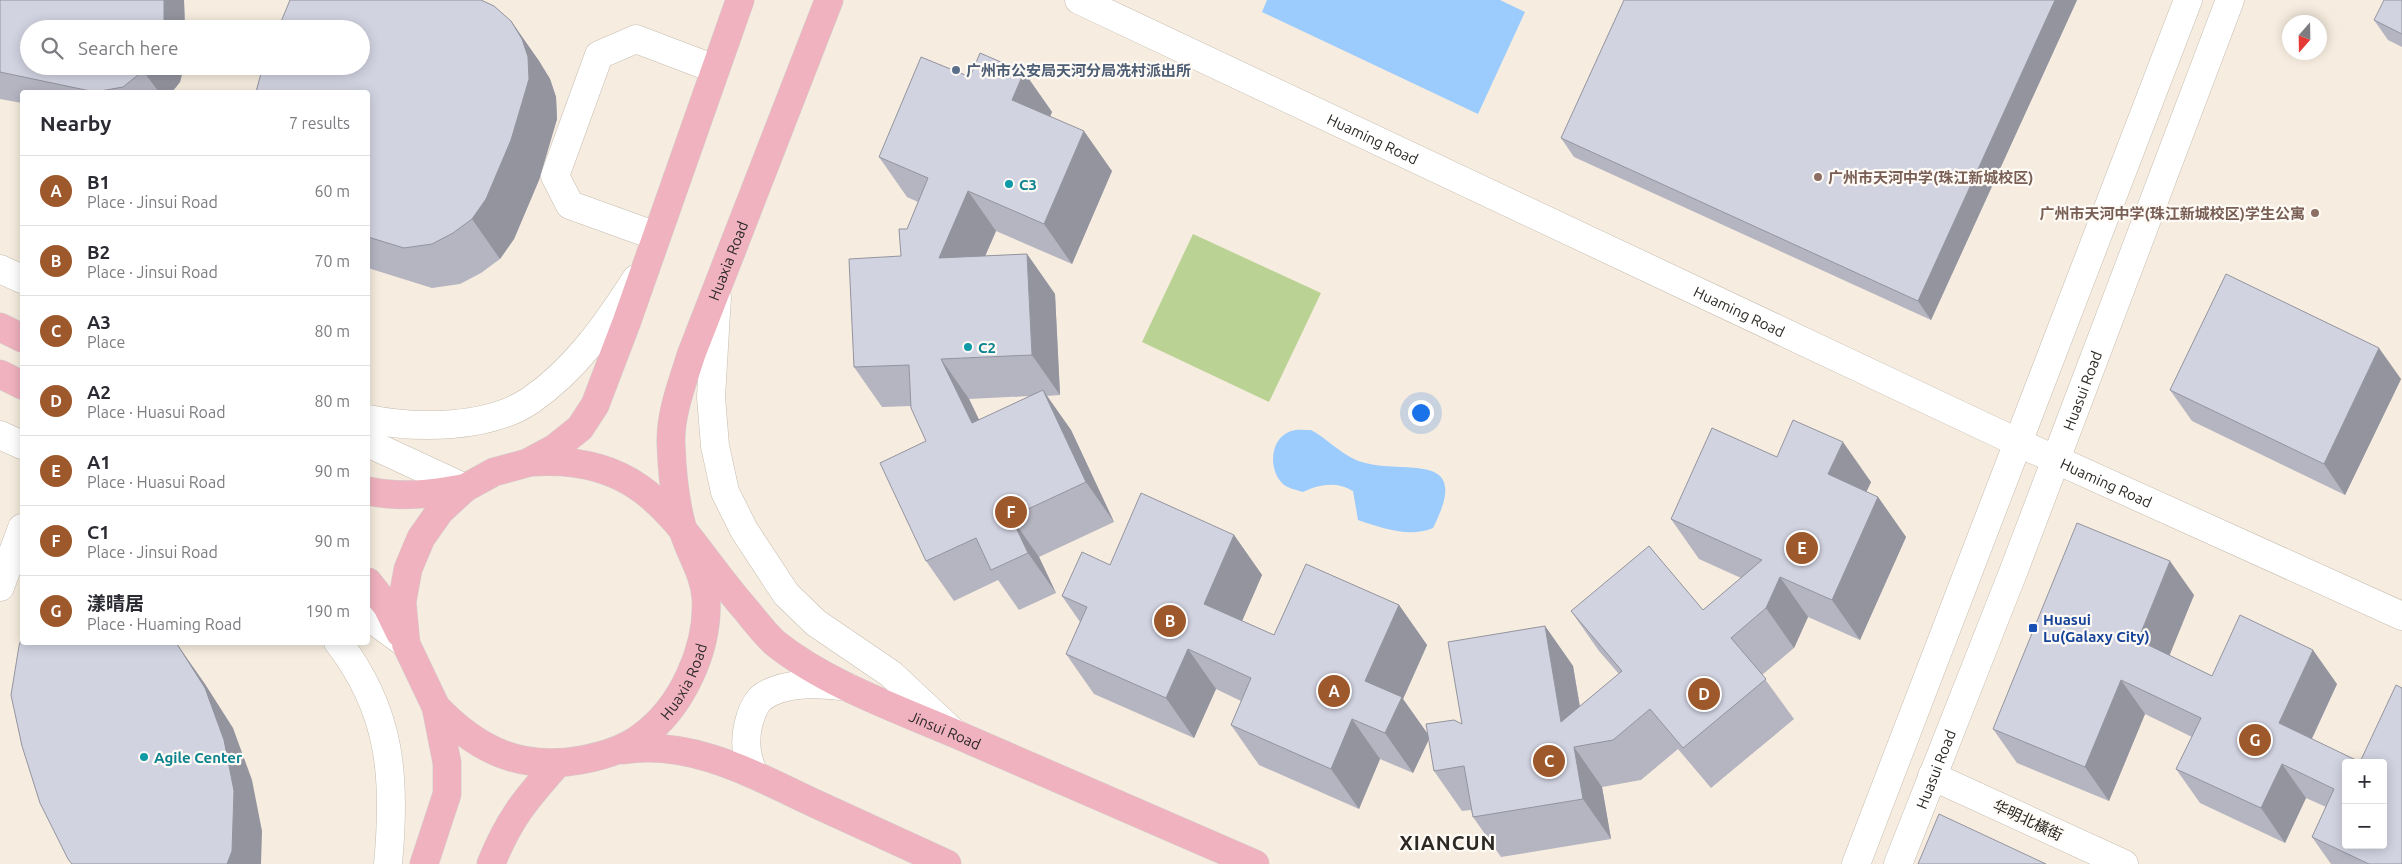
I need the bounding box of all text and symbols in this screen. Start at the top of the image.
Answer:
north arrow [2282,15,2327,60]
search box [20,20,370,75]
icon: search [38,34,66,62]
text: Search here [78,37,178,59]
place label: 广州市公安局天河分局冼村派出所 [966,62,1191,79]
marker: 广州市公安局天河分局冼村派出所 [950,64,962,76]
street label: Huaming Road [1325,110,1421,167]
text: Nearby [40,111,111,135]
text: 7 results [289,114,350,132]
place label: 广州市天河中学(珠江新城校区) [1828,169,2033,186]
text: B1 [87,171,110,193]
marker: 广州市天河中学(珠江新城校区) [1812,171,1824,183]
place label: C3 [1019,176,1037,193]
marker: C3 [1003,178,1015,190]
text: A [50,182,62,200]
text: 60 m [314,182,350,200]
text: Place · Jinsui Road [87,193,218,211]
place label: 广州市天河中学(珠江新城校区)学生公寓 [2040,205,2305,222]
marker: 广州市天河中学(珠江新城校区)学生公寓 [2309,207,2321,219]
street label: Huaxia Road [705,218,751,303]
text: B2 [87,241,110,263]
text: B [51,252,61,270]
text: 70 m [314,252,350,270]
text: Place · Jinsui Road [87,263,218,281]
street label: Huaming Road [1691,282,1788,340]
text: A3 [87,311,111,333]
text: C [51,322,61,340]
text: 80 m [314,322,350,340]
text: Place [87,333,125,351]
place label: C2 [978,339,996,356]
marker: C2 [962,341,974,353]
street label: Huasui Road [2059,348,2105,433]
text: A2 [87,381,111,403]
text: D [50,392,62,410]
text: 80 m [314,392,350,410]
your location [1408,400,1434,426]
text: Place · Huasui Road [87,403,226,421]
text: A1 [87,451,111,473]
street label: Huaming Road [2058,454,2155,511]
text: E [51,462,61,480]
text: 90 m [314,462,350,480]
text: Place · Huasui Road [87,473,226,491]
pin: F [995,493,1027,531]
text: C1 [87,521,110,543]
pin: E [1786,529,1818,567]
text: F [52,532,61,550]
text: 90 m [314,532,350,550]
text: Place · Jinsui Road [87,543,218,561]
text: 漾晴居 [87,592,144,614]
text: G [50,602,62,620]
text: 190 m [305,602,350,620]
pin: B [1154,602,1186,640]
place label: Huasui Lu(Galaxy City) [2043,611,2150,645]
text: Place · Huaming Road [87,615,242,633]
marker: Huasui Lu(Galaxy City) [2027,622,2039,634]
street label: Huaxia Road [656,641,710,723]
pin: A [1318,672,1350,710]
pin: D [1688,675,1720,713]
street label: Jinsui Road [907,707,984,752]
pin: G [2239,721,2271,759]
street label: Huasui Road [1912,727,1959,811]
pin: C [1533,742,1565,780]
place label: Agile Center [154,749,243,766]
marker: Agile Center [138,751,150,763]
map controls [2342,759,2387,849]
button: + [2342,759,2387,804]
street label: 华明北橫街 [1990,796,2066,844]
button: − [2342,804,2387,849]
district label: XIANCUN [1400,831,1496,854]

